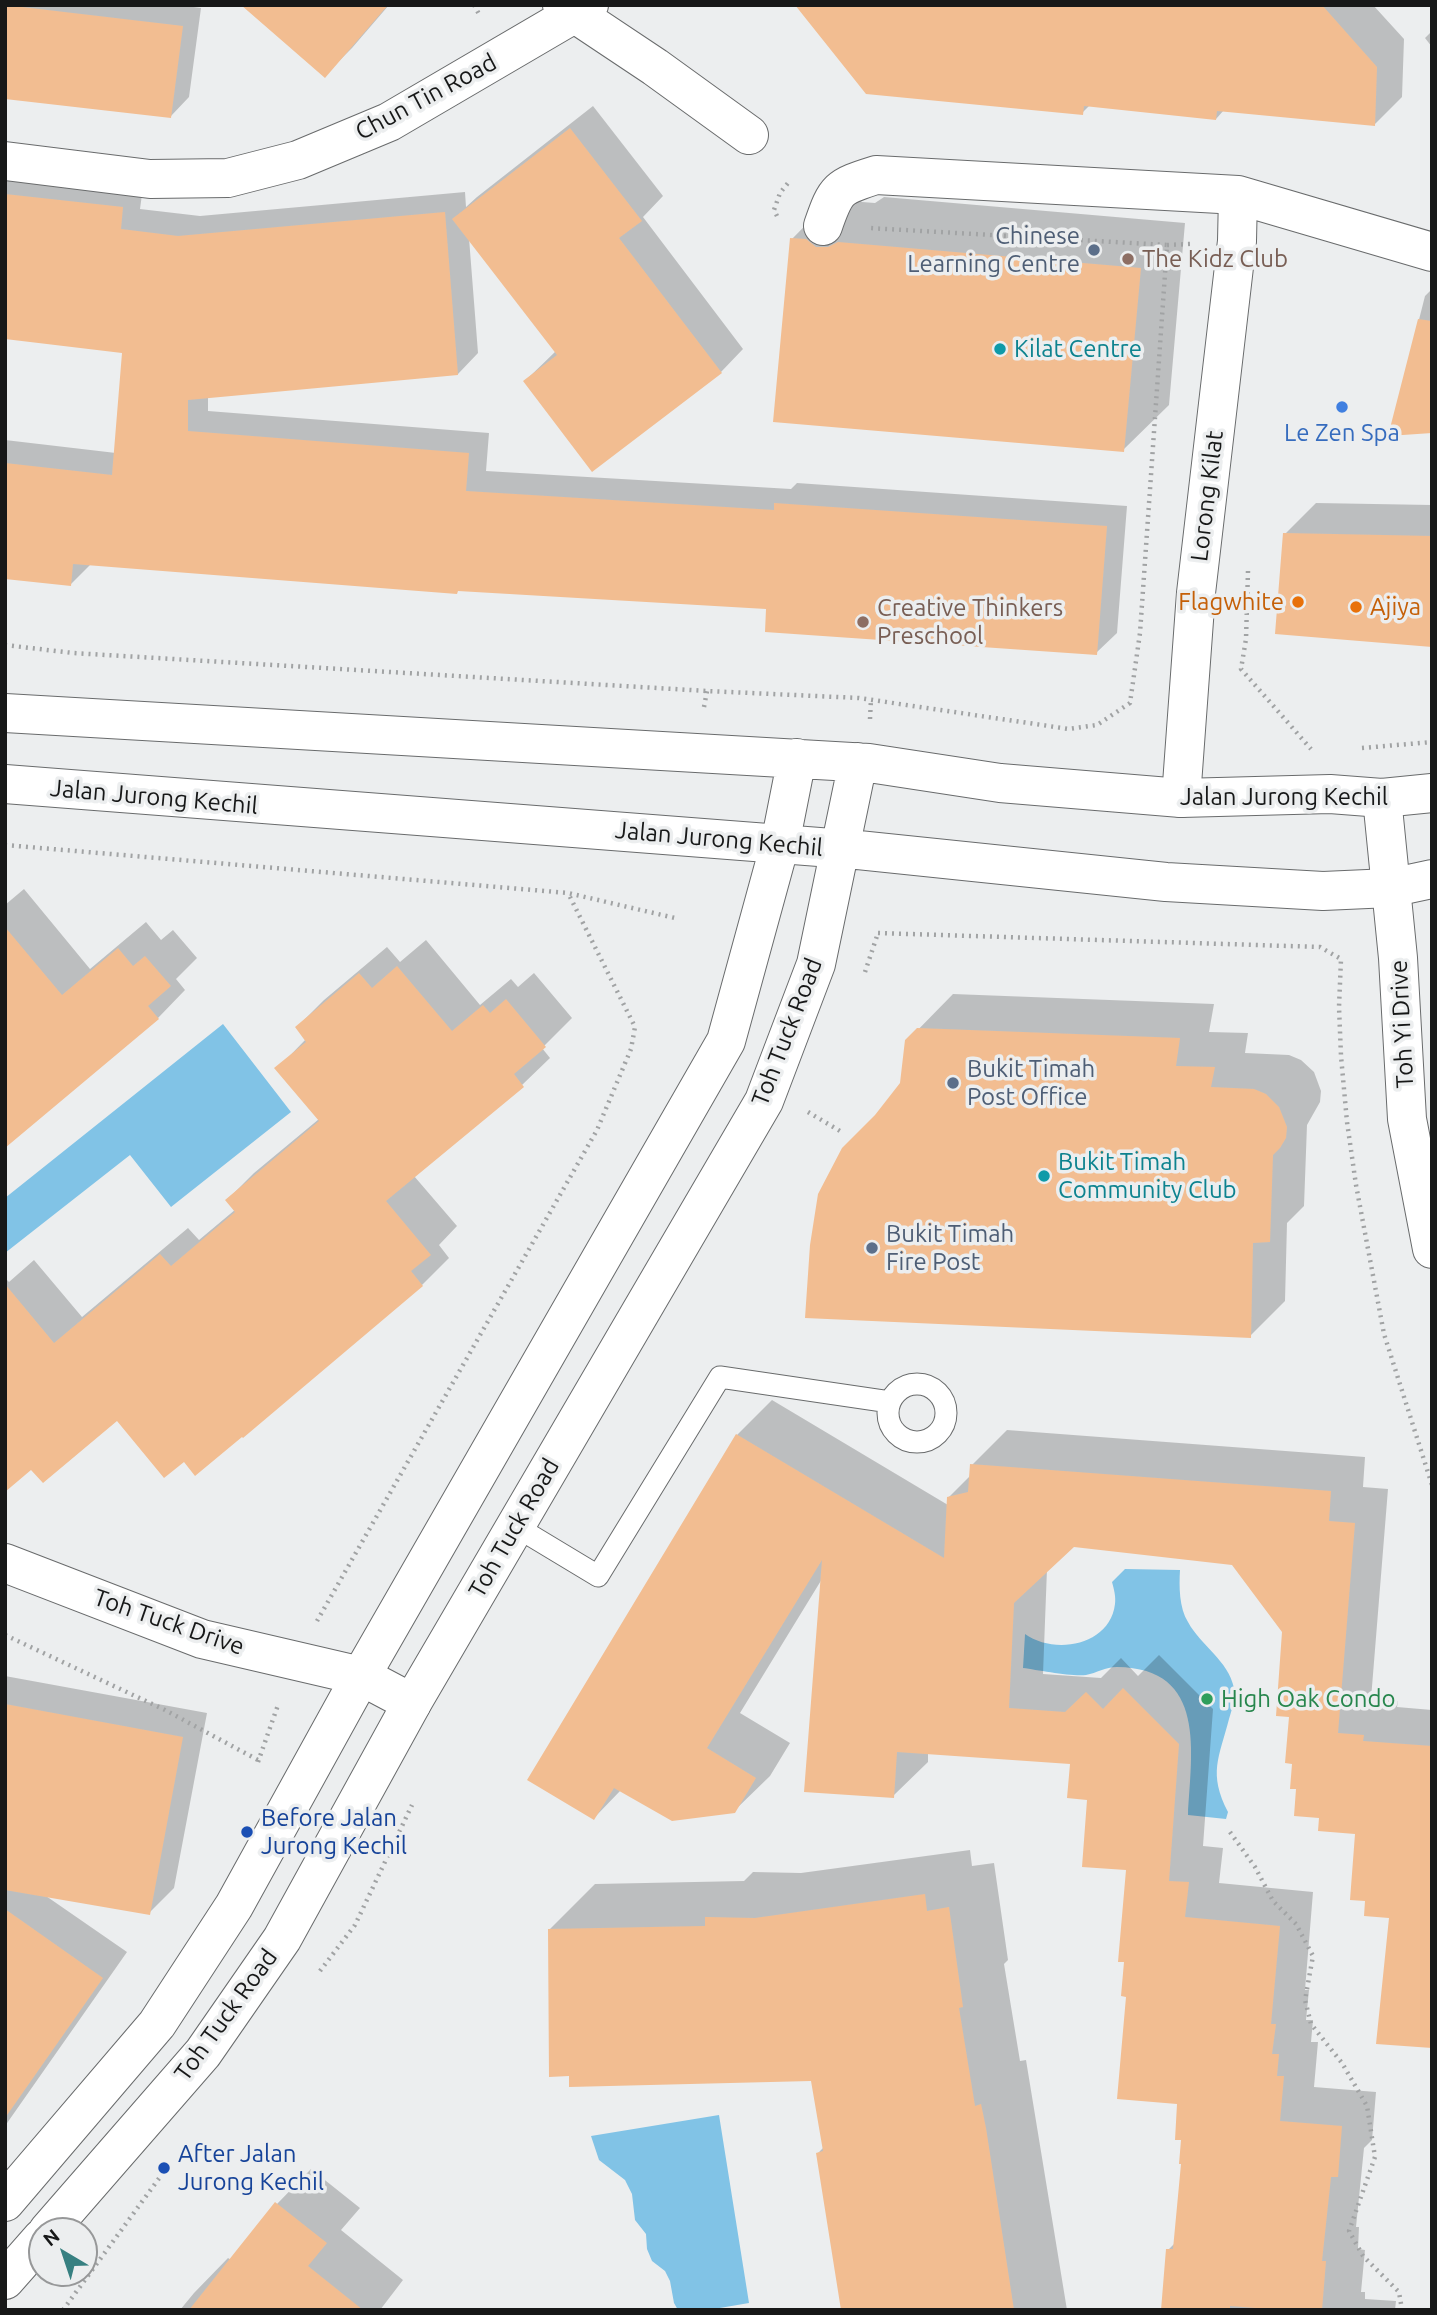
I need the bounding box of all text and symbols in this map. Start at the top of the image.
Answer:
street label: Chun Tin Road [351,48,501,146]
place label: Chinese Learning Centre [907,222,1080,278]
marker: Chinese Learning Centre [1086,242,1102,258]
place label: The Kidz Club [1142,245,1288,273]
marker: The Kidz Club [1120,251,1136,267]
place label: Kilat Centre [1014,335,1142,363]
marker: Kilat Centre [992,341,1008,357]
marker: Le Zen Spa [1334,399,1350,415]
place label: Le Zen Spa [1284,419,1400,447]
street label: Lorong Kilat [1185,429,1229,563]
place label: Flagwhite [1178,588,1284,616]
place label: Ajiya [1370,593,1421,621]
place label: Creative Thinkers Preschool [877,594,1063,650]
marker: Flagwhite [1290,594,1306,610]
marker: Ajiya [1348,599,1364,615]
marker: Creative Thinkers Preschool [855,614,871,630]
street label: Jalan Jurong Kechil [49,774,259,820]
street label: Jalan Jurong Kechil [1180,783,1388,811]
street label: Jalan Jurong Kechil [614,816,824,862]
street label: Toh Tuck Road [746,954,828,1110]
street label: Toh Yi Drive [1384,959,1420,1089]
place label: Bukit Timah Post Office [967,1055,1095,1111]
marker: Bukit Timah Post Office [945,1075,961,1091]
place label: Bukit Timah Community Club [1058,1148,1237,1204]
marker: Bukit Timah Community Club [1036,1168,1052,1184]
place label: Bukit Timah Fire Post [886,1220,1014,1276]
marker: Bukit Timah Fire Post [864,1240,880,1256]
street label: Toh Tuck Road [463,1453,565,1603]
street label: Toh Tuck Drive [90,1583,248,1661]
place label: High Oak Condo [1221,1685,1396,1713]
marker: High Oak Condo [1199,1691,1215,1707]
place label: Before Jalan Jurong Kechil [261,1804,407,1860]
marker: Before Jalan Jurong Kechil [239,1824,255,1840]
street label: Toh Tuck Road [169,1943,283,2087]
place label: After Jalan Jurong Kechil [178,2140,324,2196]
marker: After Jalan Jurong Kechil [156,2160,172,2176]
north arrow [28,2217,98,2287]
text: N [39,2224,63,2250]

